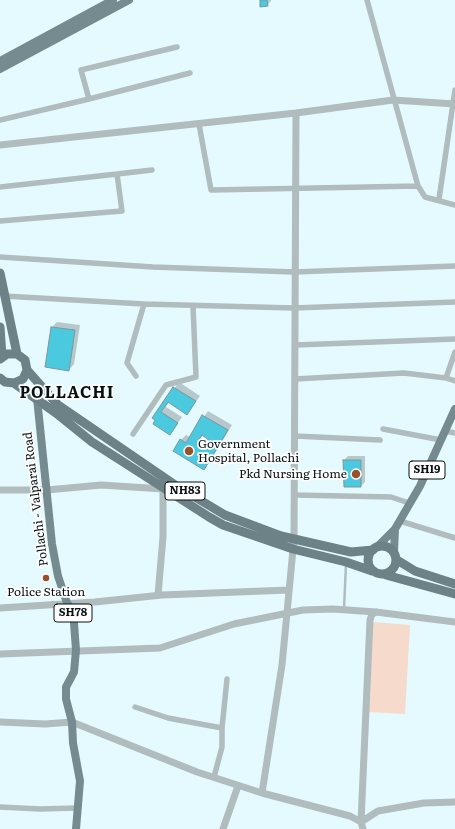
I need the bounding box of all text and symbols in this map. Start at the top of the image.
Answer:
district label: POLLACHI [20,383,114,403]
street label: Pollachi - Valparai Road [21,431,51,567]
place label: Government Hospital, Pollachi [198,437,299,465]
marker: Government Hospital, Pollachi [183,445,195,457]
road number: SH19 [409,461,445,479]
place label: Pkd Nursing Home [239,467,347,481]
marker: Pkd Nursing Home [350,468,362,480]
road number: NH83 [165,482,205,500]
marker: Police Station [41,573,51,583]
place label: Police Station [7,585,85,599]
road number: SH78 [54,604,92,622]

